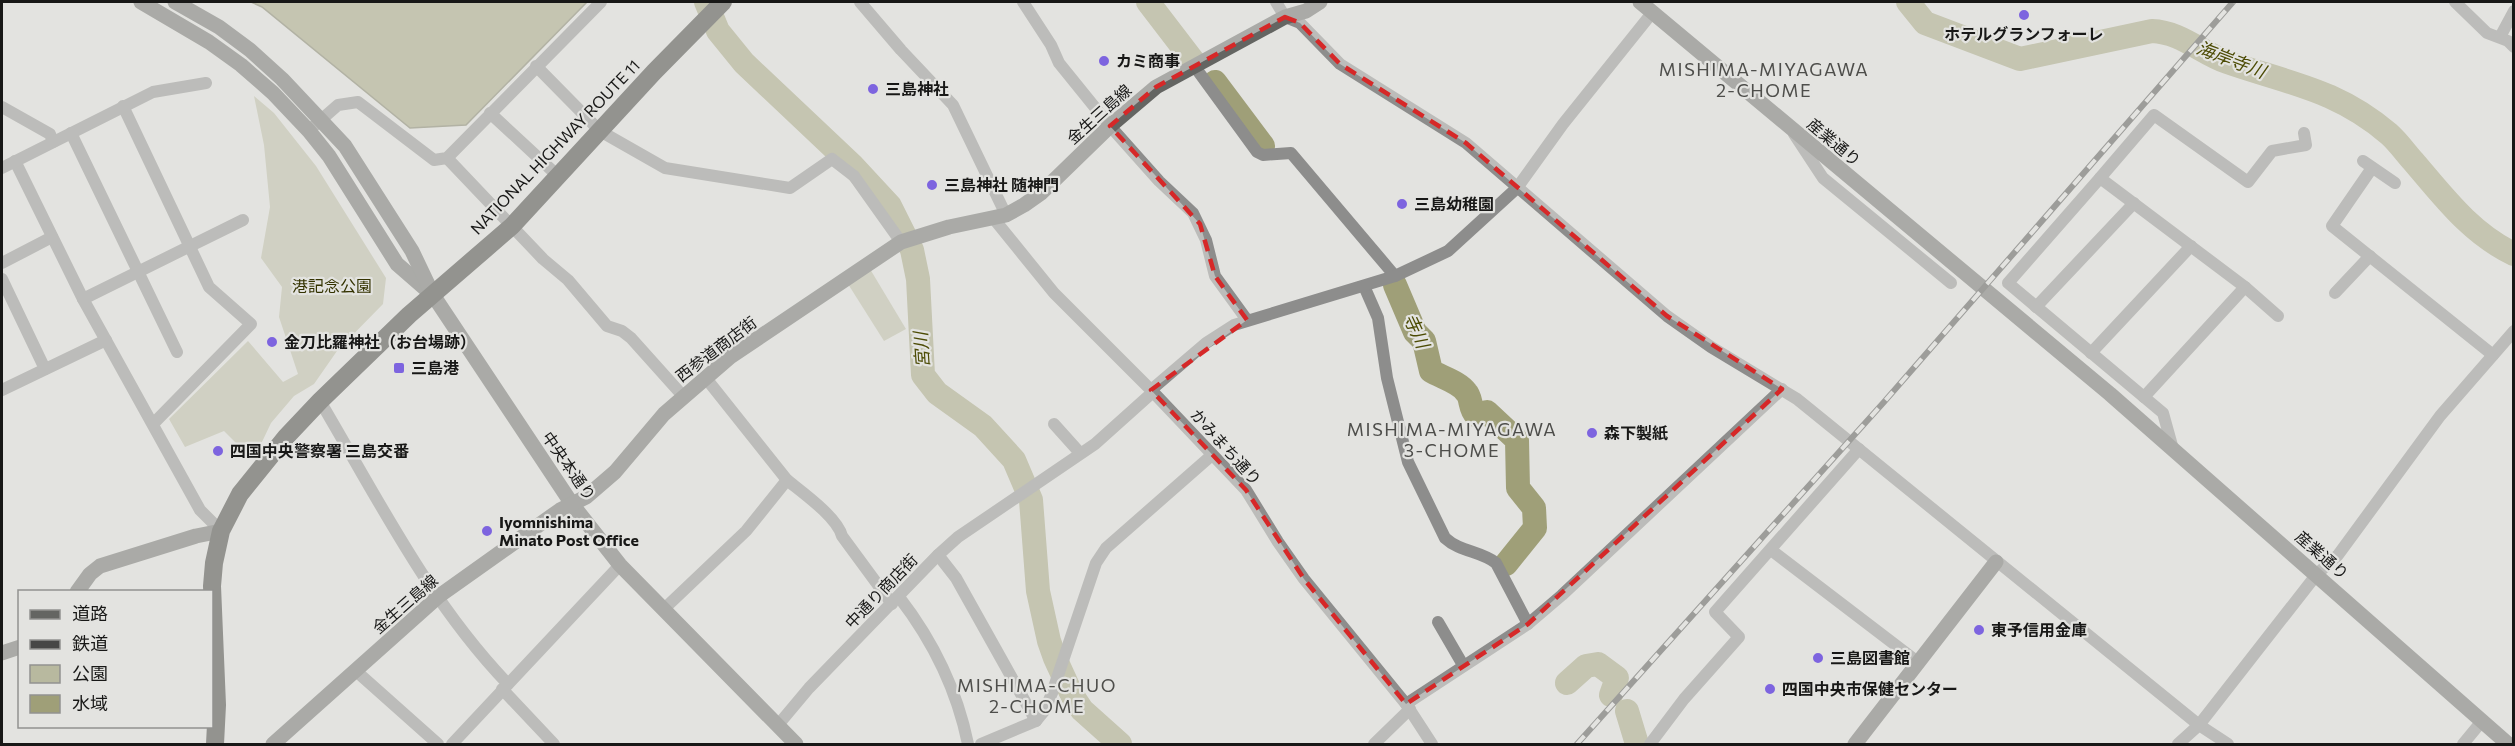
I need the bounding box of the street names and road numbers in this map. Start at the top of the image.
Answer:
street label: NATIONAL HIGHWAY ROUTE 11 [466,56,643,238]
street label: 金生三島線 [1063,80,1135,147]
street label: 産業通り [1804,114,1865,169]
street label: 西参道商店街 [672,312,760,385]
street label: かみまち通り [1187,405,1266,489]
street label: 中央本通り [539,427,600,504]
street label: 産業通り [2292,526,2353,583]
street label: 中通り商店街 [840,550,921,632]
street label: 金生三島線 [368,570,441,637]

